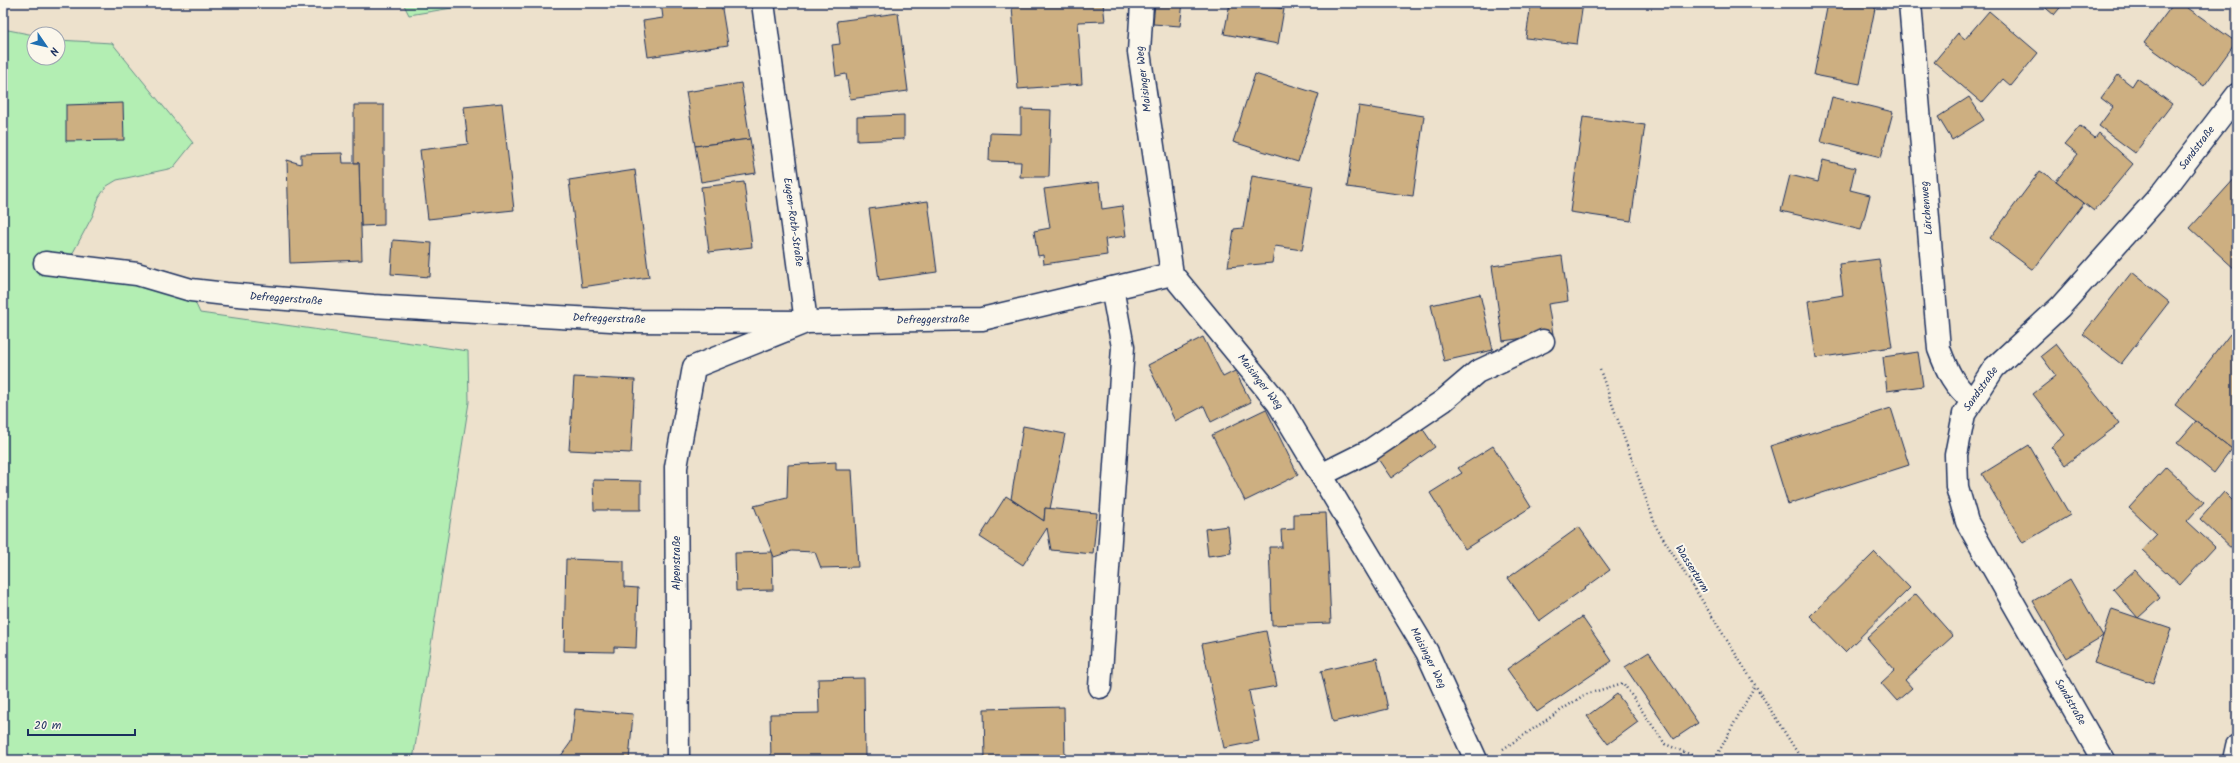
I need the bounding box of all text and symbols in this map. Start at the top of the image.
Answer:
north arrow [26,26,66,66]
text: N [44,43,63,59]
street label: Maisinger Weg [1131,45,1157,113]
street label: Sandstraße [2174,122,2220,174]
street label: Eugen-Roth-Straße [778,176,808,268]
street label: Lärchenweg [1916,180,1938,236]
street label: Defreggerstraße [249,287,323,311]
street label: Defreggerstraße [572,309,646,329]
street label: Defreggerstraße [896,310,970,330]
street label: Maisinger Weg [1232,350,1288,414]
street label: Sandstraße [1959,363,2003,415]
street label: Alpenstraße [668,536,686,590]
street label: Wasserturm [1670,541,1714,597]
street label: Maisinger Weg [1405,624,1451,692]
street label: Sandstraße [2049,675,2091,729]
scale bar [28,711,135,737]
text: 20 m [34,716,62,735]

